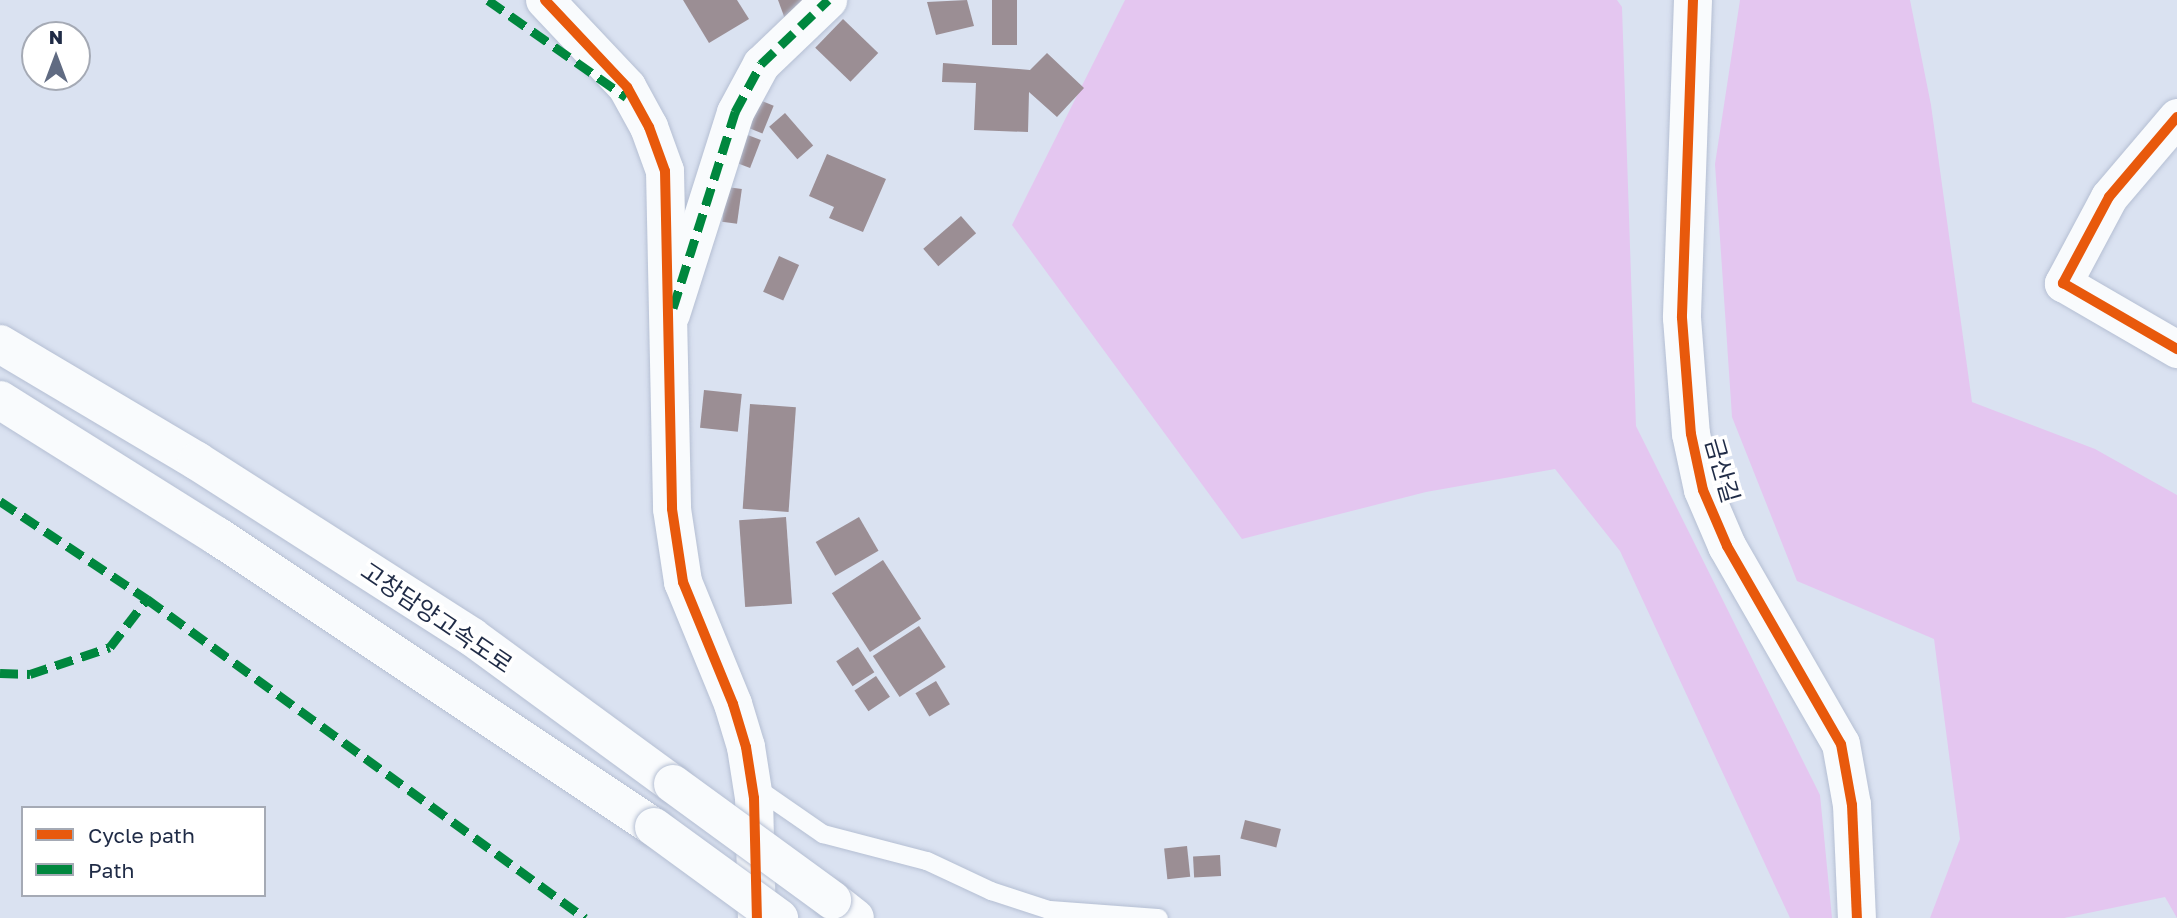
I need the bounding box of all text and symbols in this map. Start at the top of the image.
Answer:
north arrow [21,21,91,91]
text: N [49,25,63,48]
street label: 금산길 [1700,434,1746,506]
street label: 고창담양고속도로 [356,556,518,678]
legend [21,806,266,897]
text: Cycle path [88,822,195,848]
text: Path [88,857,135,883]

